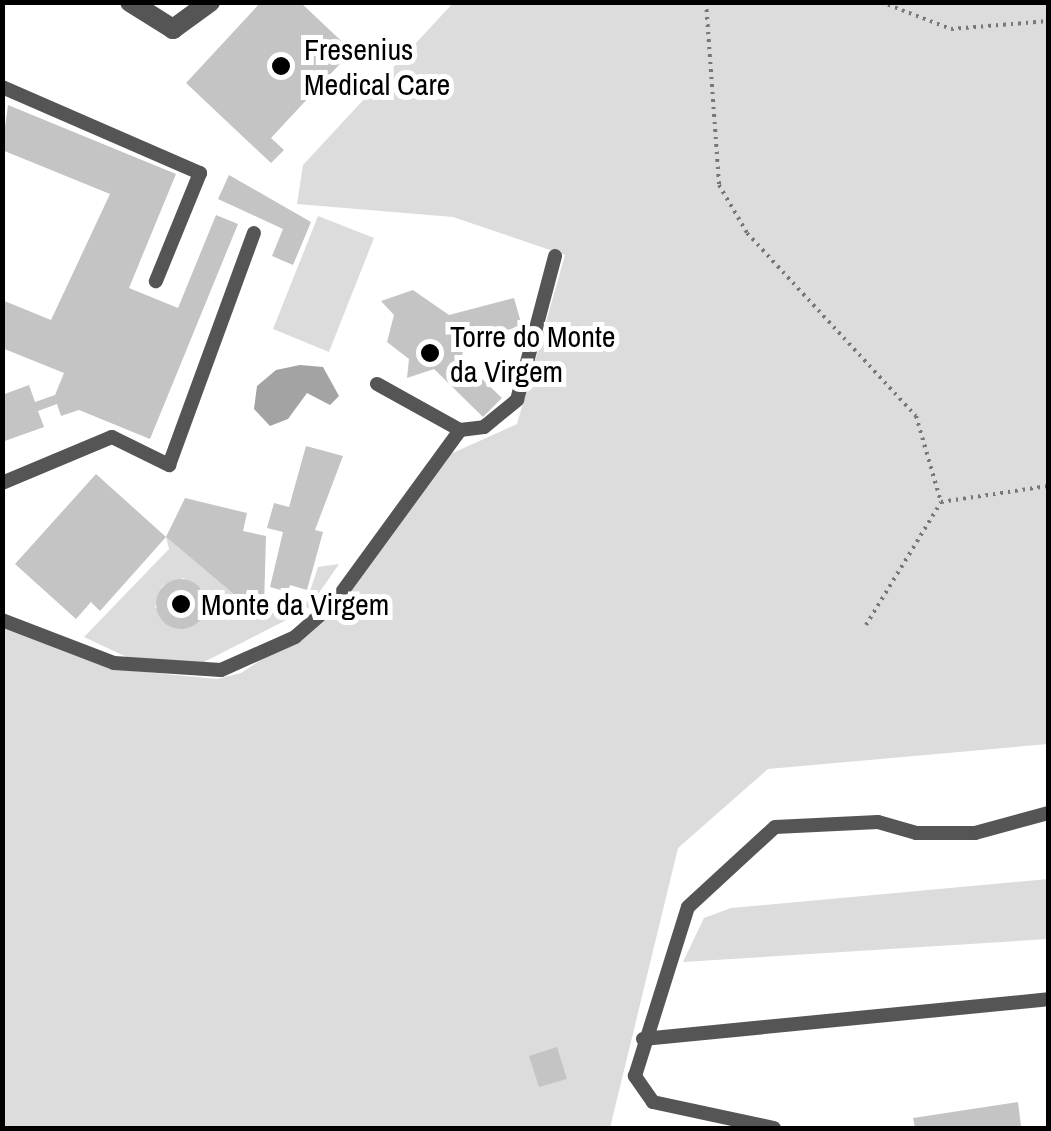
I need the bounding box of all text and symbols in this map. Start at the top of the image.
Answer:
place label: Fresenius Medical Care [304,31,450,102]
marker: Fresenius Medical Care [268,53,294,79]
place label: Torre do Monte da Virgem [450,318,615,388]
marker: Torre do Monte da Virgem [419,342,441,364]
place label: Monte da Virgem [201,586,389,622]
marker: Monte da Virgem [170,593,192,615]

